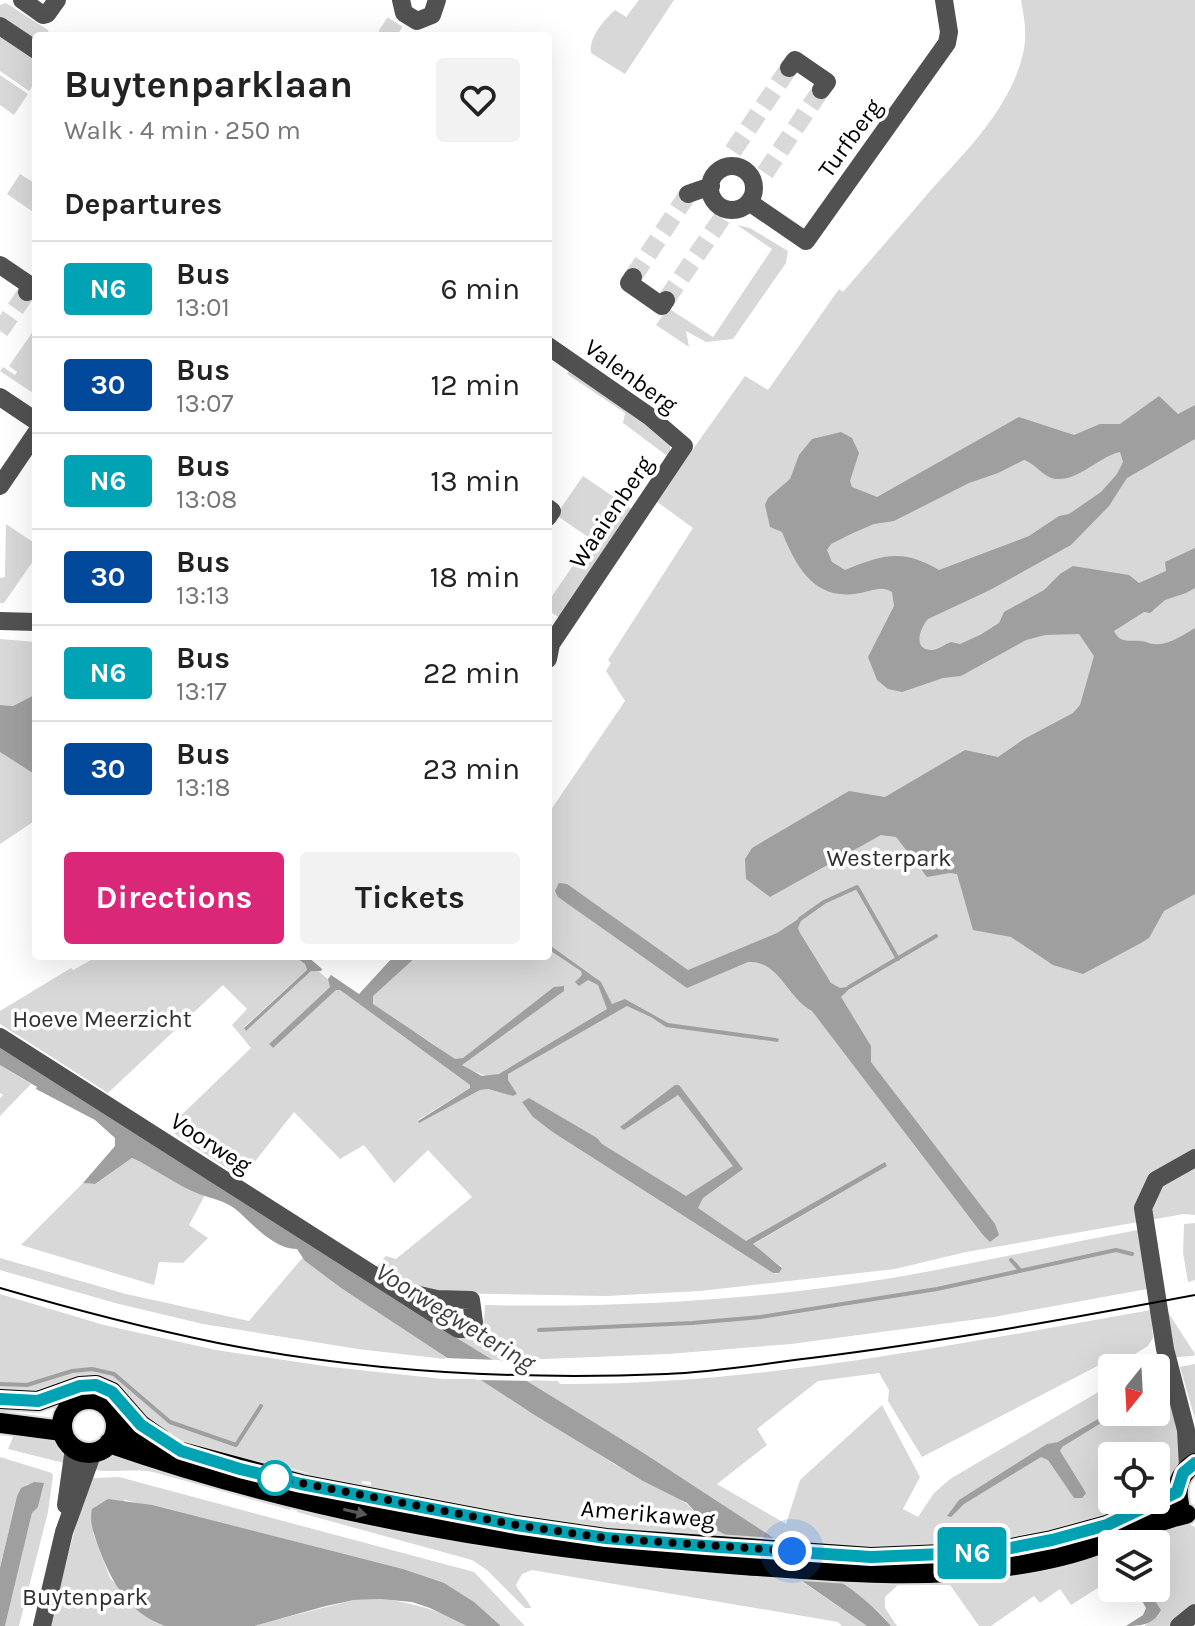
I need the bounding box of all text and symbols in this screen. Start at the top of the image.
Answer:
button: heart [436,58,520,142]
text: Buytenparklaan [64,62,353,107]
street label: Turfberg [812,93,888,183]
text: Walk · 4 min · 250 m [64,115,301,146]
text: Departures [64,186,222,222]
text: Bus [176,256,230,292]
text: 6 min [441,271,520,307]
text: N6 [89,272,127,305]
text: 13:01 [176,292,230,323]
street label: Valenberg [579,333,683,419]
text: Bus [176,352,230,388]
text: 12 min [430,367,520,403]
text: 30 [90,368,126,401]
text: 13:07 [176,388,234,419]
text: Bus [176,448,230,484]
street label: Waaienberg [563,450,659,573]
text: 13 min [430,463,520,499]
text: N6 [89,464,127,497]
text: 13:08 [176,484,237,515]
text: Bus [176,544,230,580]
text: 18 min [429,559,520,595]
text: 30 [90,560,126,593]
text: 13:13 [176,580,230,611]
text: Bus [176,640,230,676]
text: 22 min [423,655,520,691]
text: N6 [89,656,127,689]
text: 13:17 [176,676,227,707]
text: Bus [176,736,230,772]
text: 23 min [423,751,520,787]
text: 30 [90,752,126,785]
text: 13:18 [176,772,231,803]
park label: Westerpark [826,844,952,872]
button: Directions [64,852,284,944]
button: Tickets [300,852,520,944]
park label: Hoeve Meerzicht [12,1005,192,1033]
street label: Voorweg [165,1107,257,1180]
water label: Voorwegwetering [370,1256,542,1379]
north arrow [1098,1354,1170,1426]
map controls [1098,1354,1170,1602]
button: locate [1098,1442,1170,1514]
unlabelled marker [258,1461,292,1495]
street label: Amerikaweg [580,1494,717,1534]
one-way arrow [343,1506,368,1519]
line badge: N6 [936,1527,1008,1579]
button: layers [1098,1530,1170,1602]
your location [772,1531,812,1571]
text: N6 [953,1536,991,1569]
park label: Buytenpark [22,1583,148,1611]

